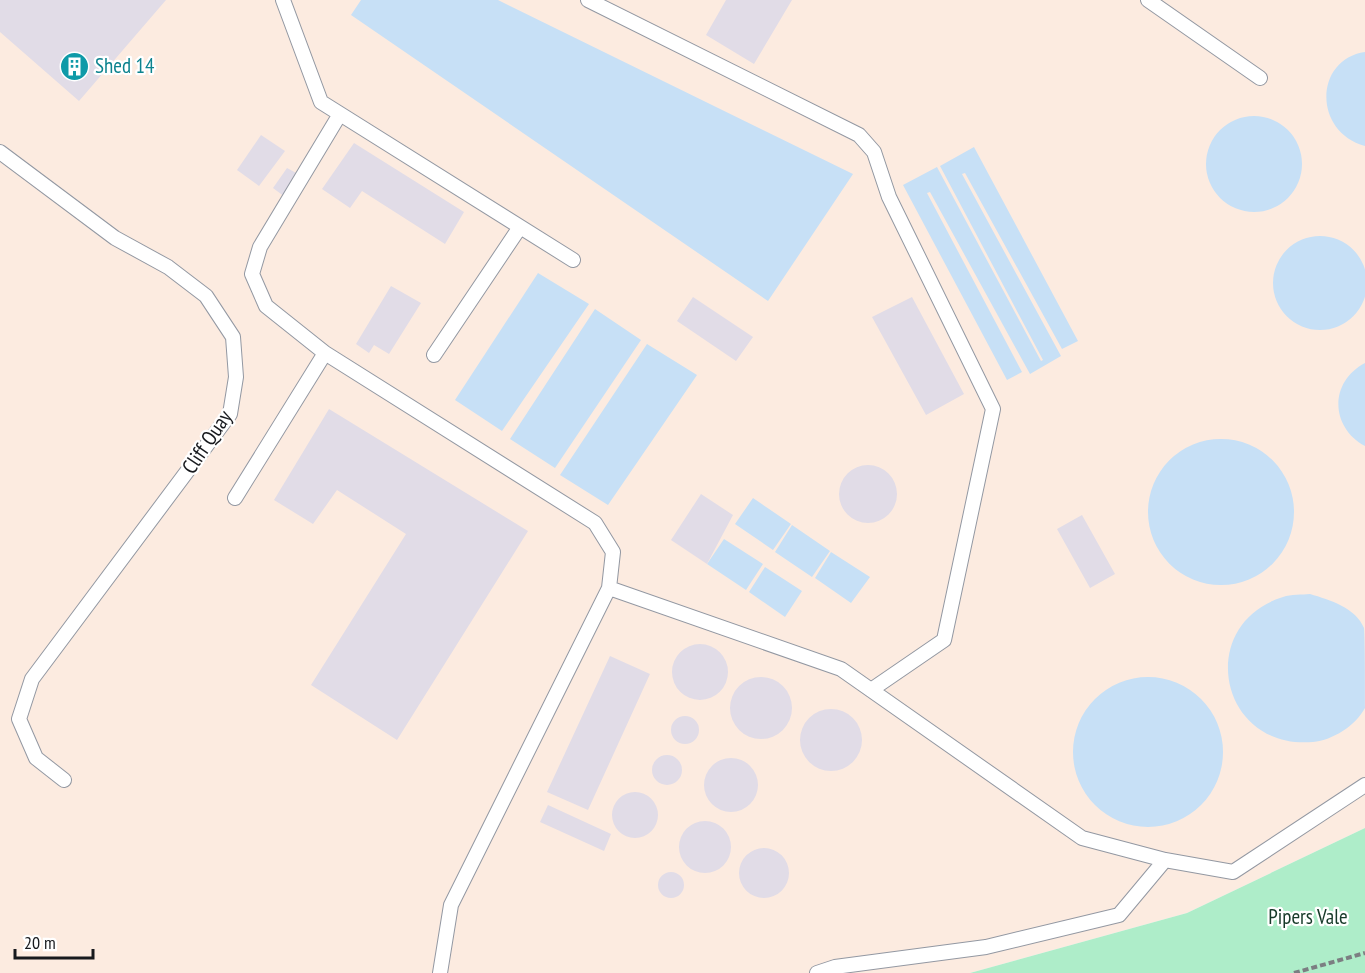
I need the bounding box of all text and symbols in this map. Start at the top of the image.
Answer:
building icon: Shed 14 [58,50,90,82]
place label: Shed 14 [95,52,155,79]
street label: Cliff Quay [175,405,238,479]
park label: Pipers Vale [1268,903,1348,930]
scale bar [15,922,93,960]
text: 20 m [24,931,56,954]

